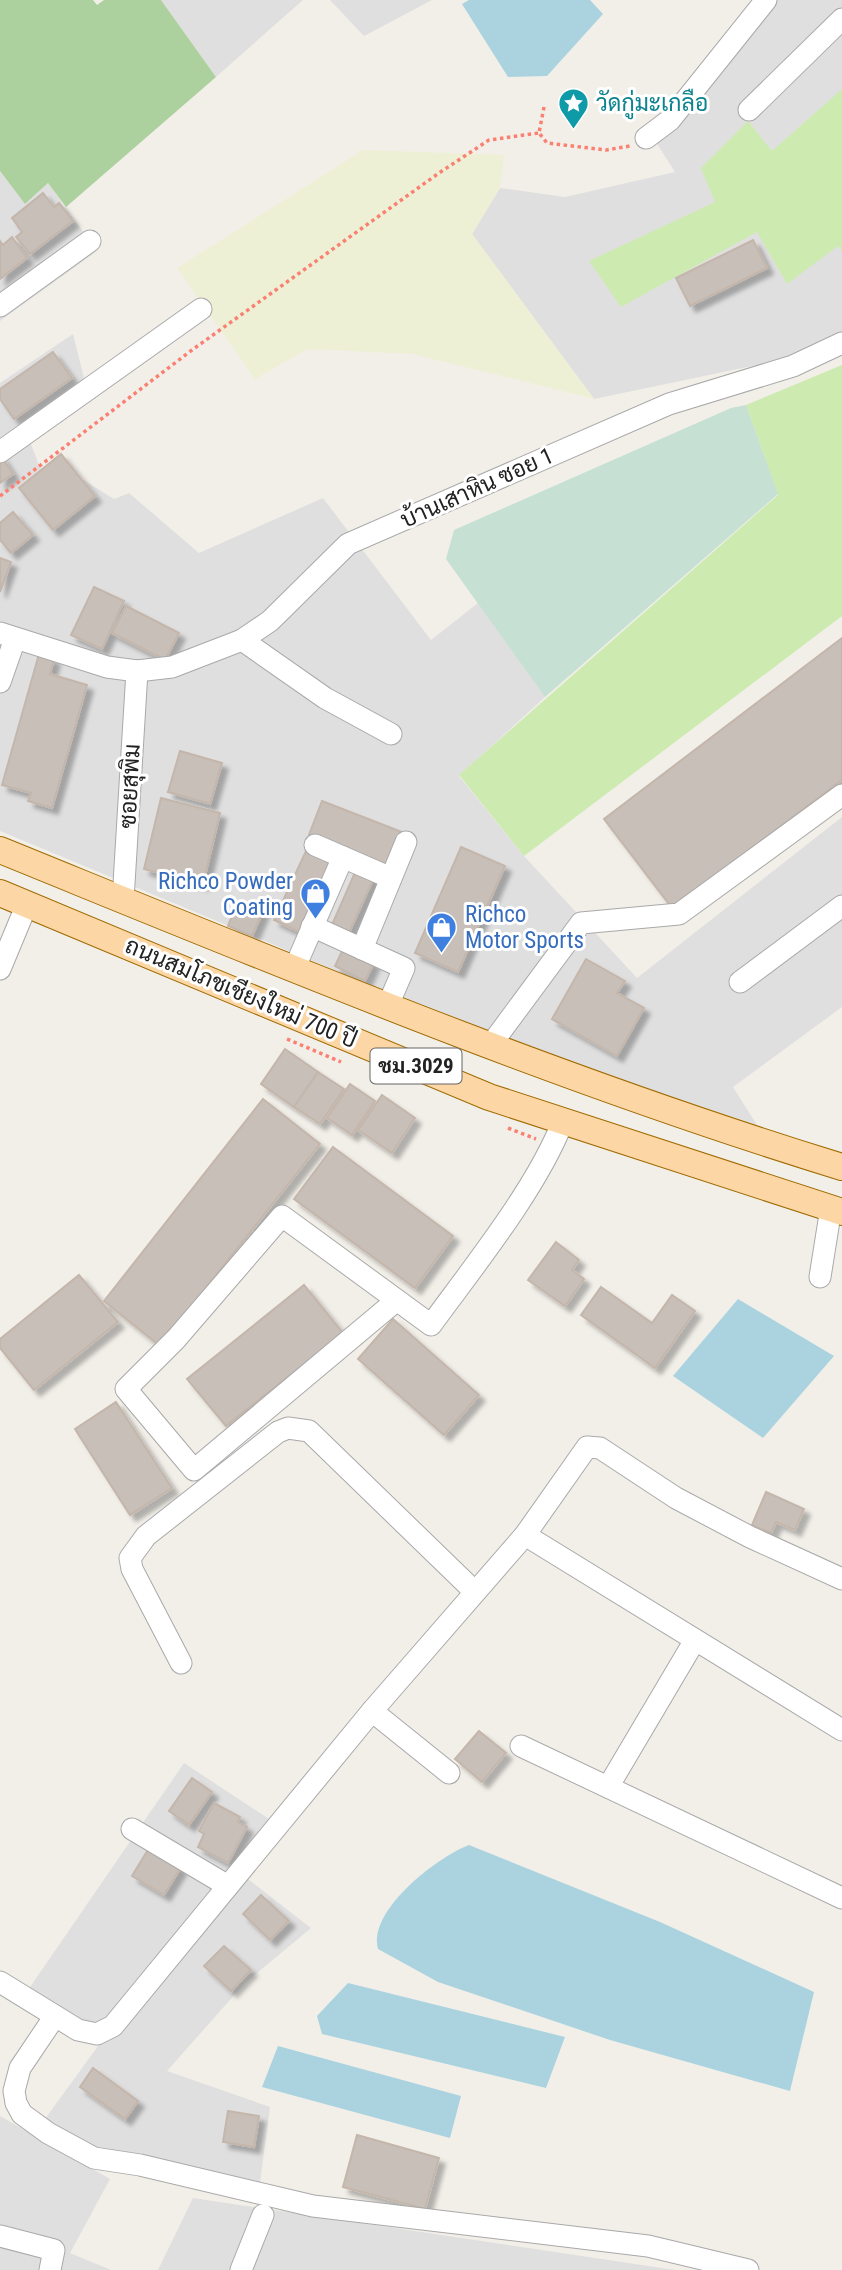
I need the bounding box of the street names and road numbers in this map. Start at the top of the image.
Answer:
street label: บ้านเสาหิน ซอย 1 [396,440,558,534]
street label: ซอยสุพิม [113,743,148,829]
street label: ถนนสมโภชเชียงใหม่ 700 ปี [121,929,362,1054]
road number: ชม.3029 [370,1048,462,1084]

